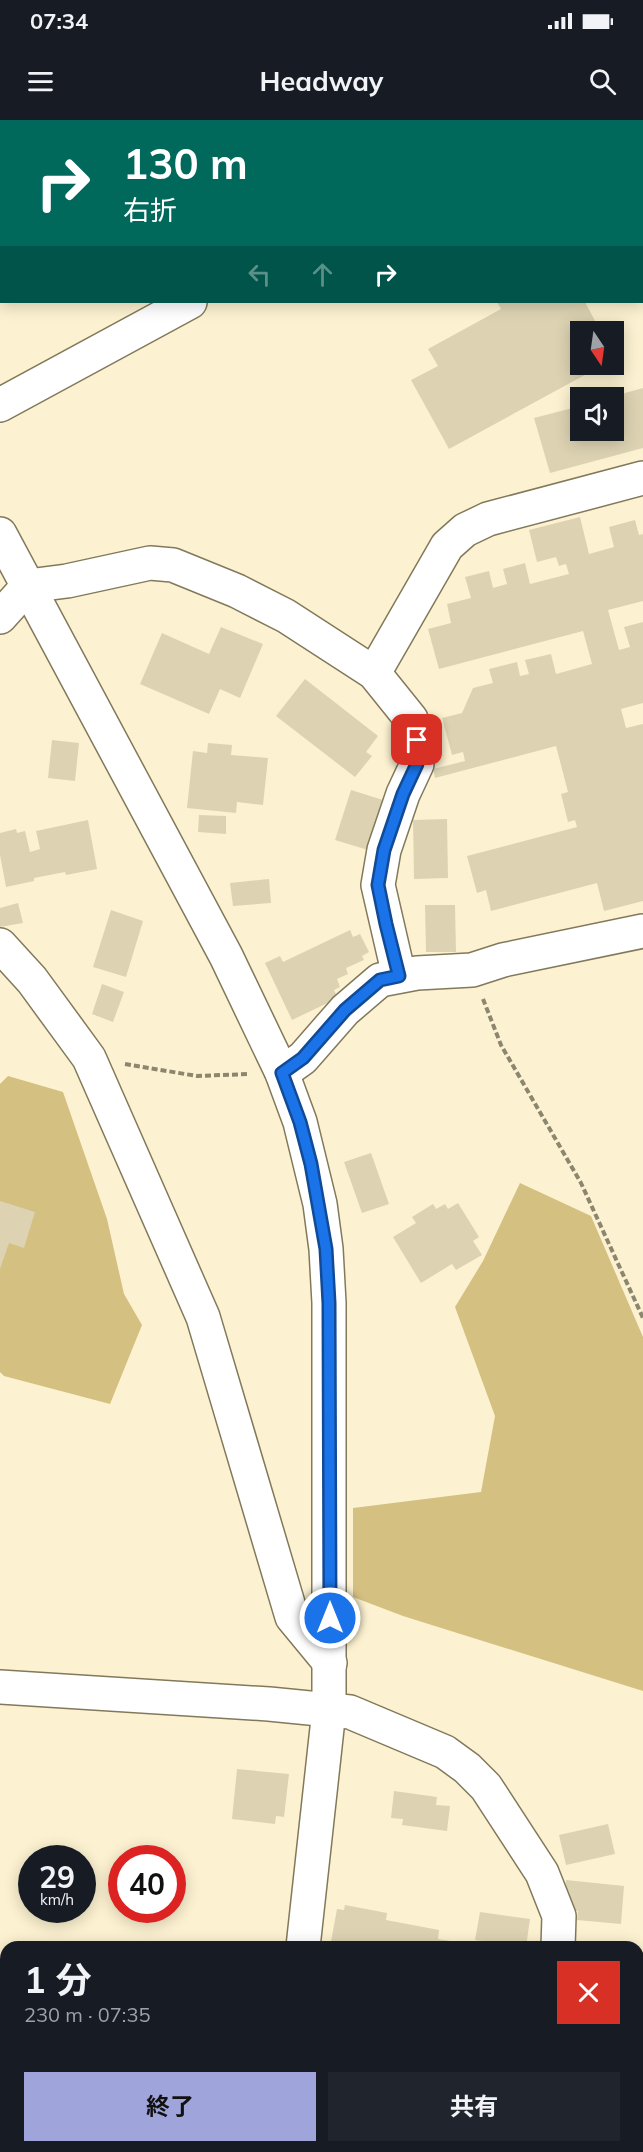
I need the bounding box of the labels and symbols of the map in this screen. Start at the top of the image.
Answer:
north arrow [570,321,624,375]
pin [391,714,442,765]
position arrow [298,1586,362,1650]
speed limit sign: 40 [108,1845,186,1923]

